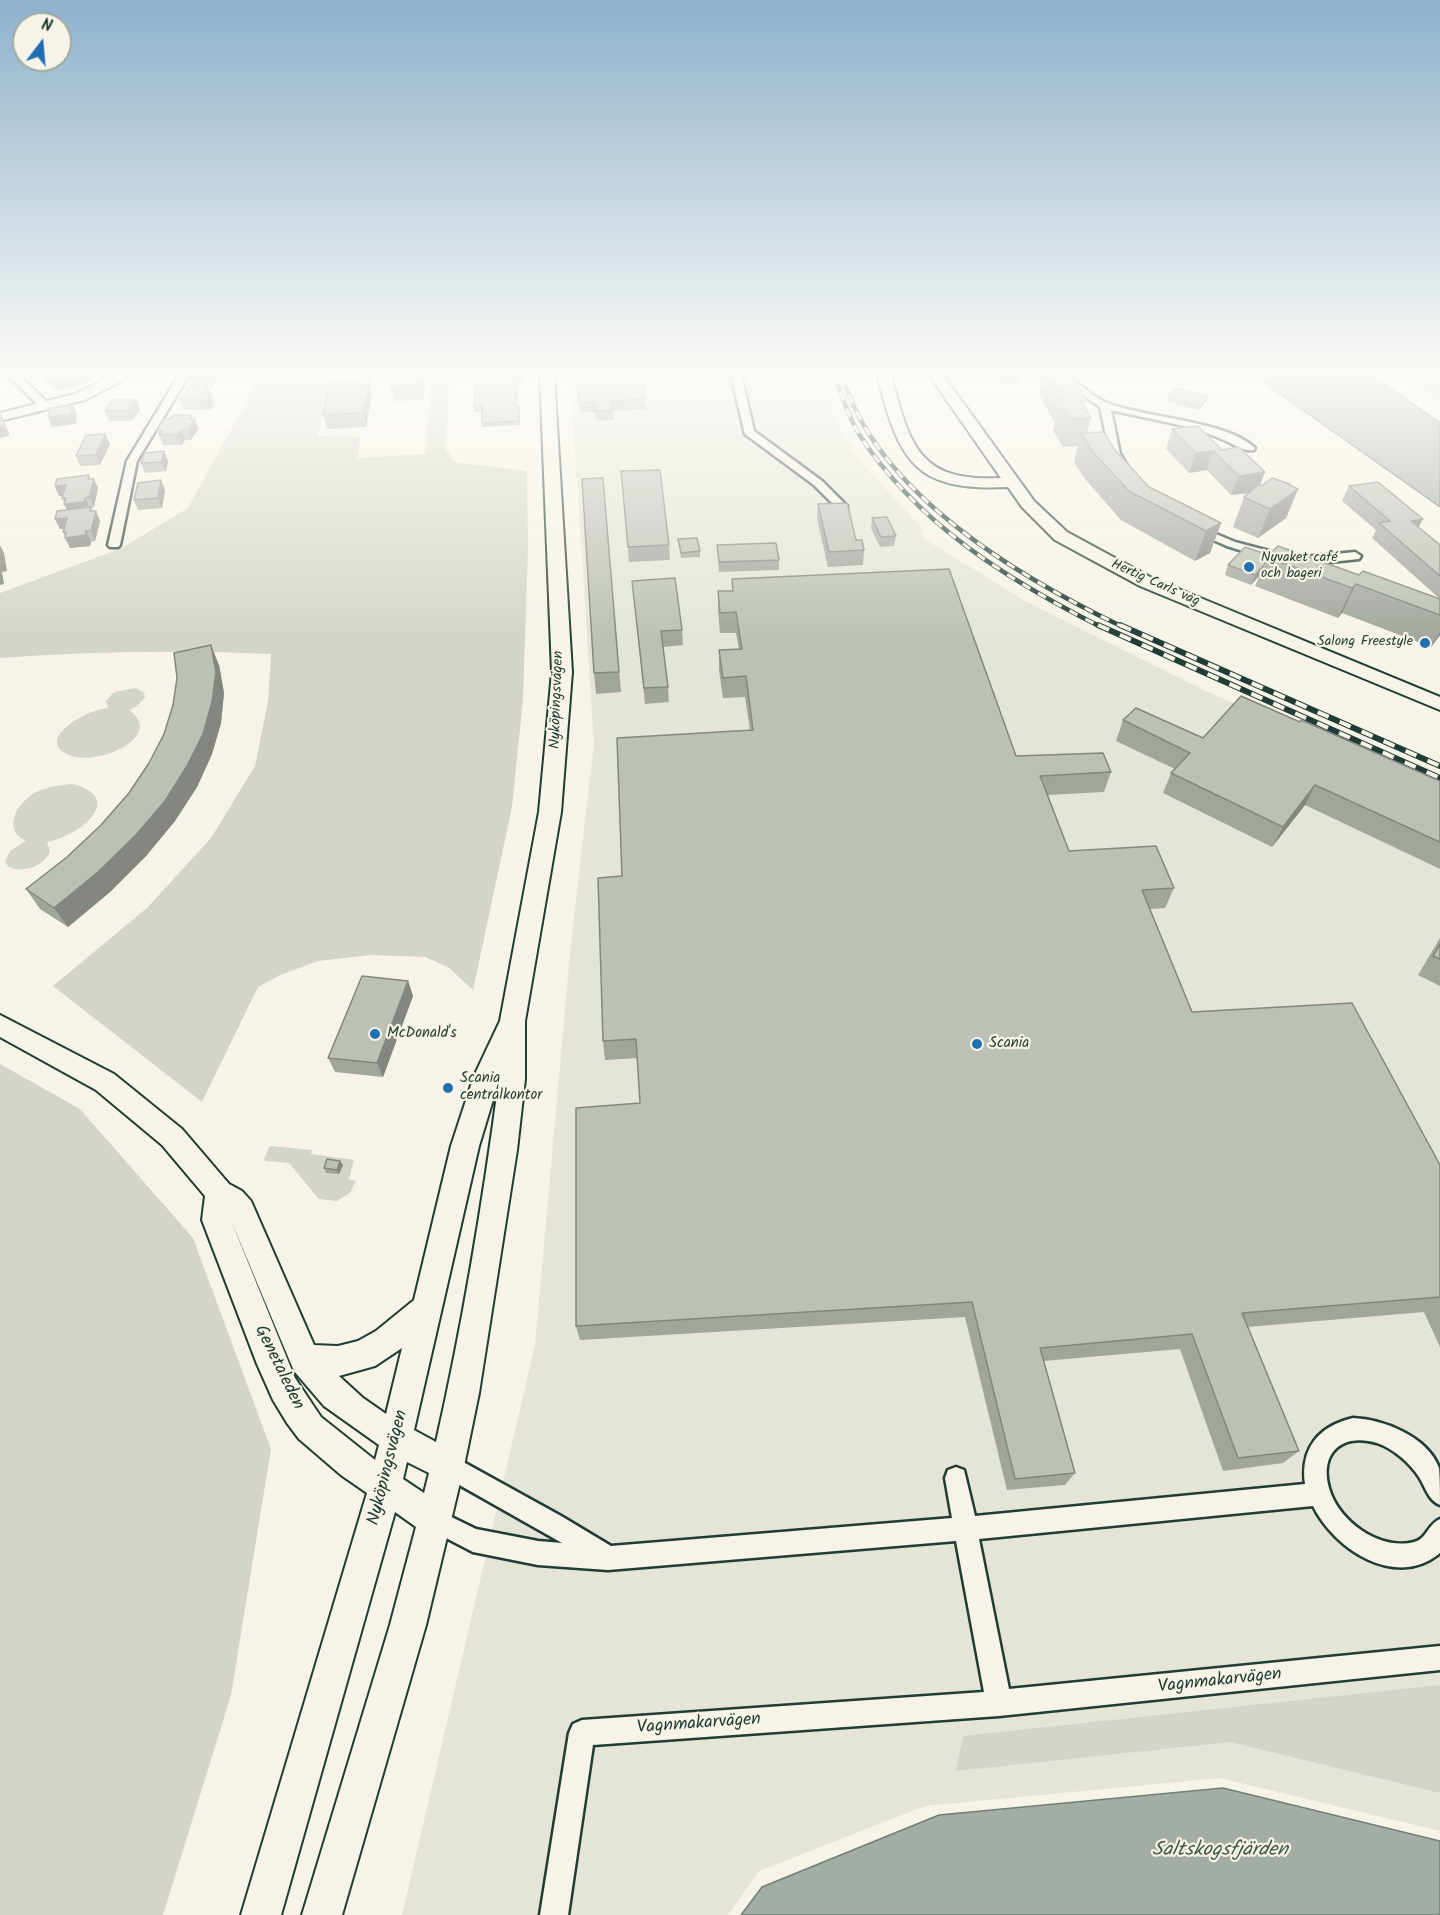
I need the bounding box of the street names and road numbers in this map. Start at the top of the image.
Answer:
street label: Hertig Carls väg [1108,557,1202,611]
street label: Nyköpingsvägen [547,650,569,750]
street label: Genetaleden [248,1322,308,1414]
street label: Nyköpingsvägen [364,1408,414,1528]
street label: Vagnmakarvägen [1157,1665,1283,1699]
street label: Vagnmakarvägen [636,1710,762,1740]

